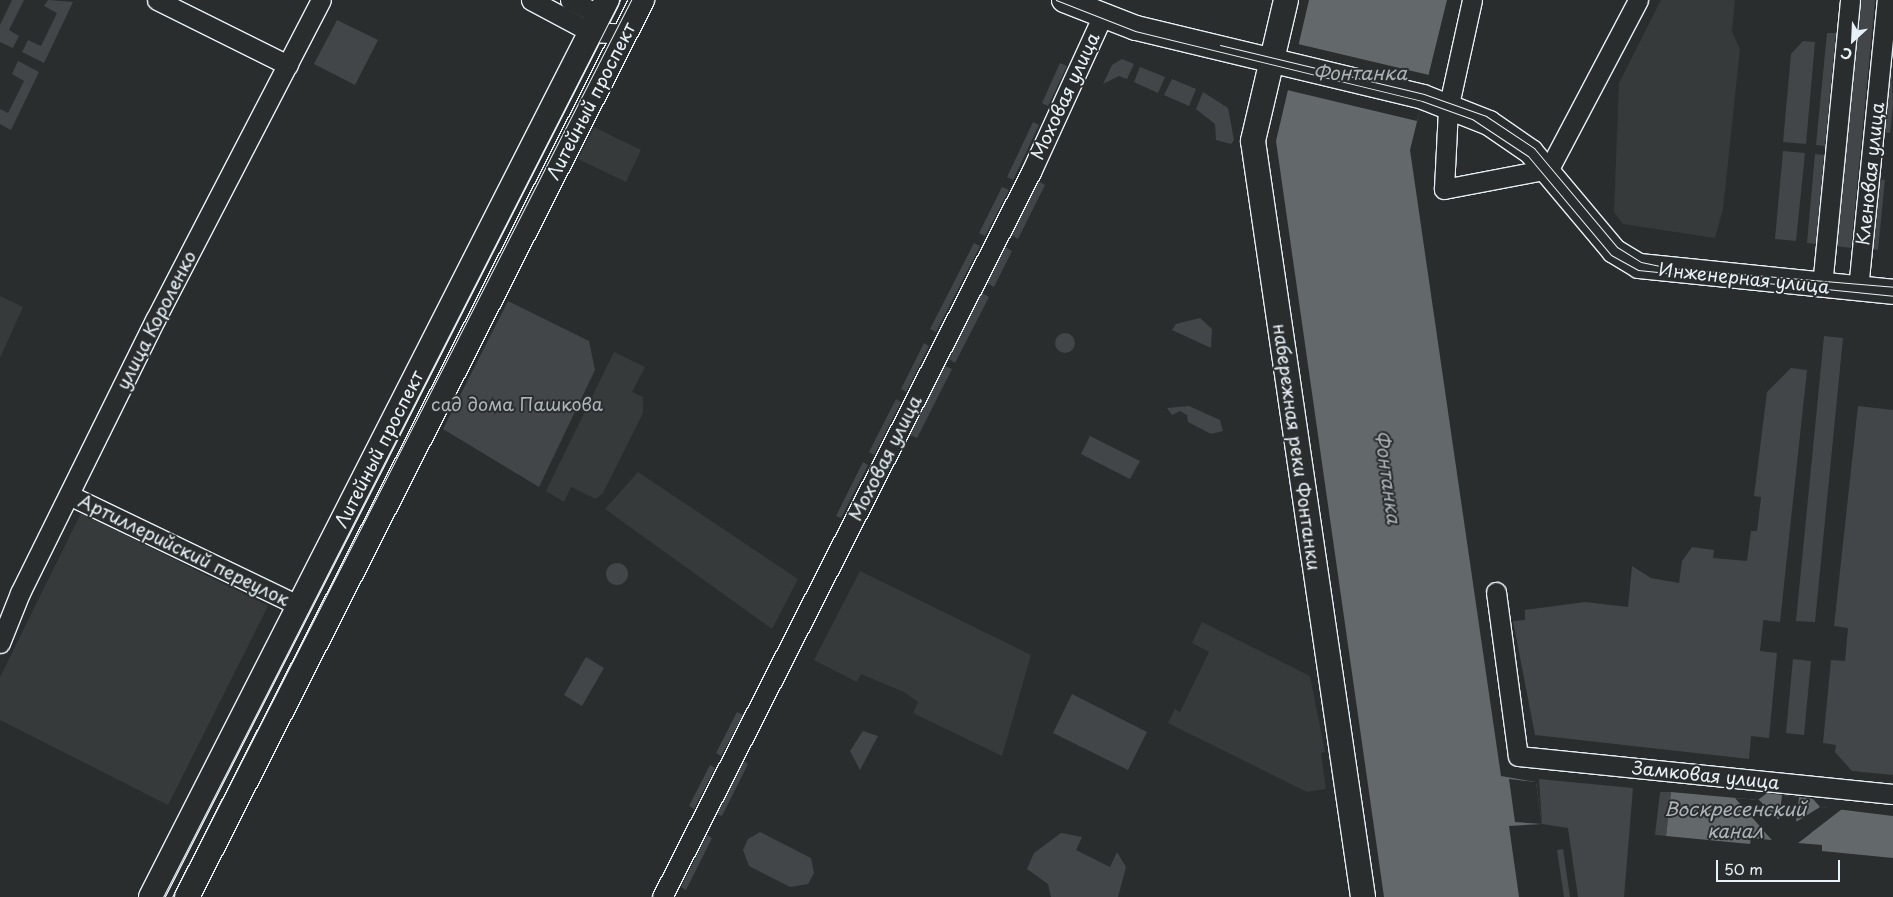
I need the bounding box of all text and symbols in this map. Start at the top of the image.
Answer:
north arrow [1828,15,1878,65]
street label: Литейный проспект [542,19,640,183]
street label: Моховая улица [1026,29,1104,163]
text: С [1837,42,1856,66]
water label: Фонтанка [1313,62,1407,84]
street label: Кленовая улица [1852,101,1888,247]
street label: улица Короленко [111,247,201,393]
street label: Инженерная улица [1657,258,1831,298]
street label: набережная реки Фонтанки [1269,321,1325,573]
street label: Литейный проспект [330,367,428,531]
street label: Моховая улица [844,392,926,524]
park label: сад дома Пашкова [431,393,603,415]
water label: Фонтанка [1370,429,1406,525]
street label: Артиллерийский переулок [75,490,293,610]
street label: Замковая улица [1631,756,1781,794]
water label: Воскресенский канал [1664,798,1806,842]
scale bar [1718,850,1842,882]
text: 50 m [1724,857,1763,880]

